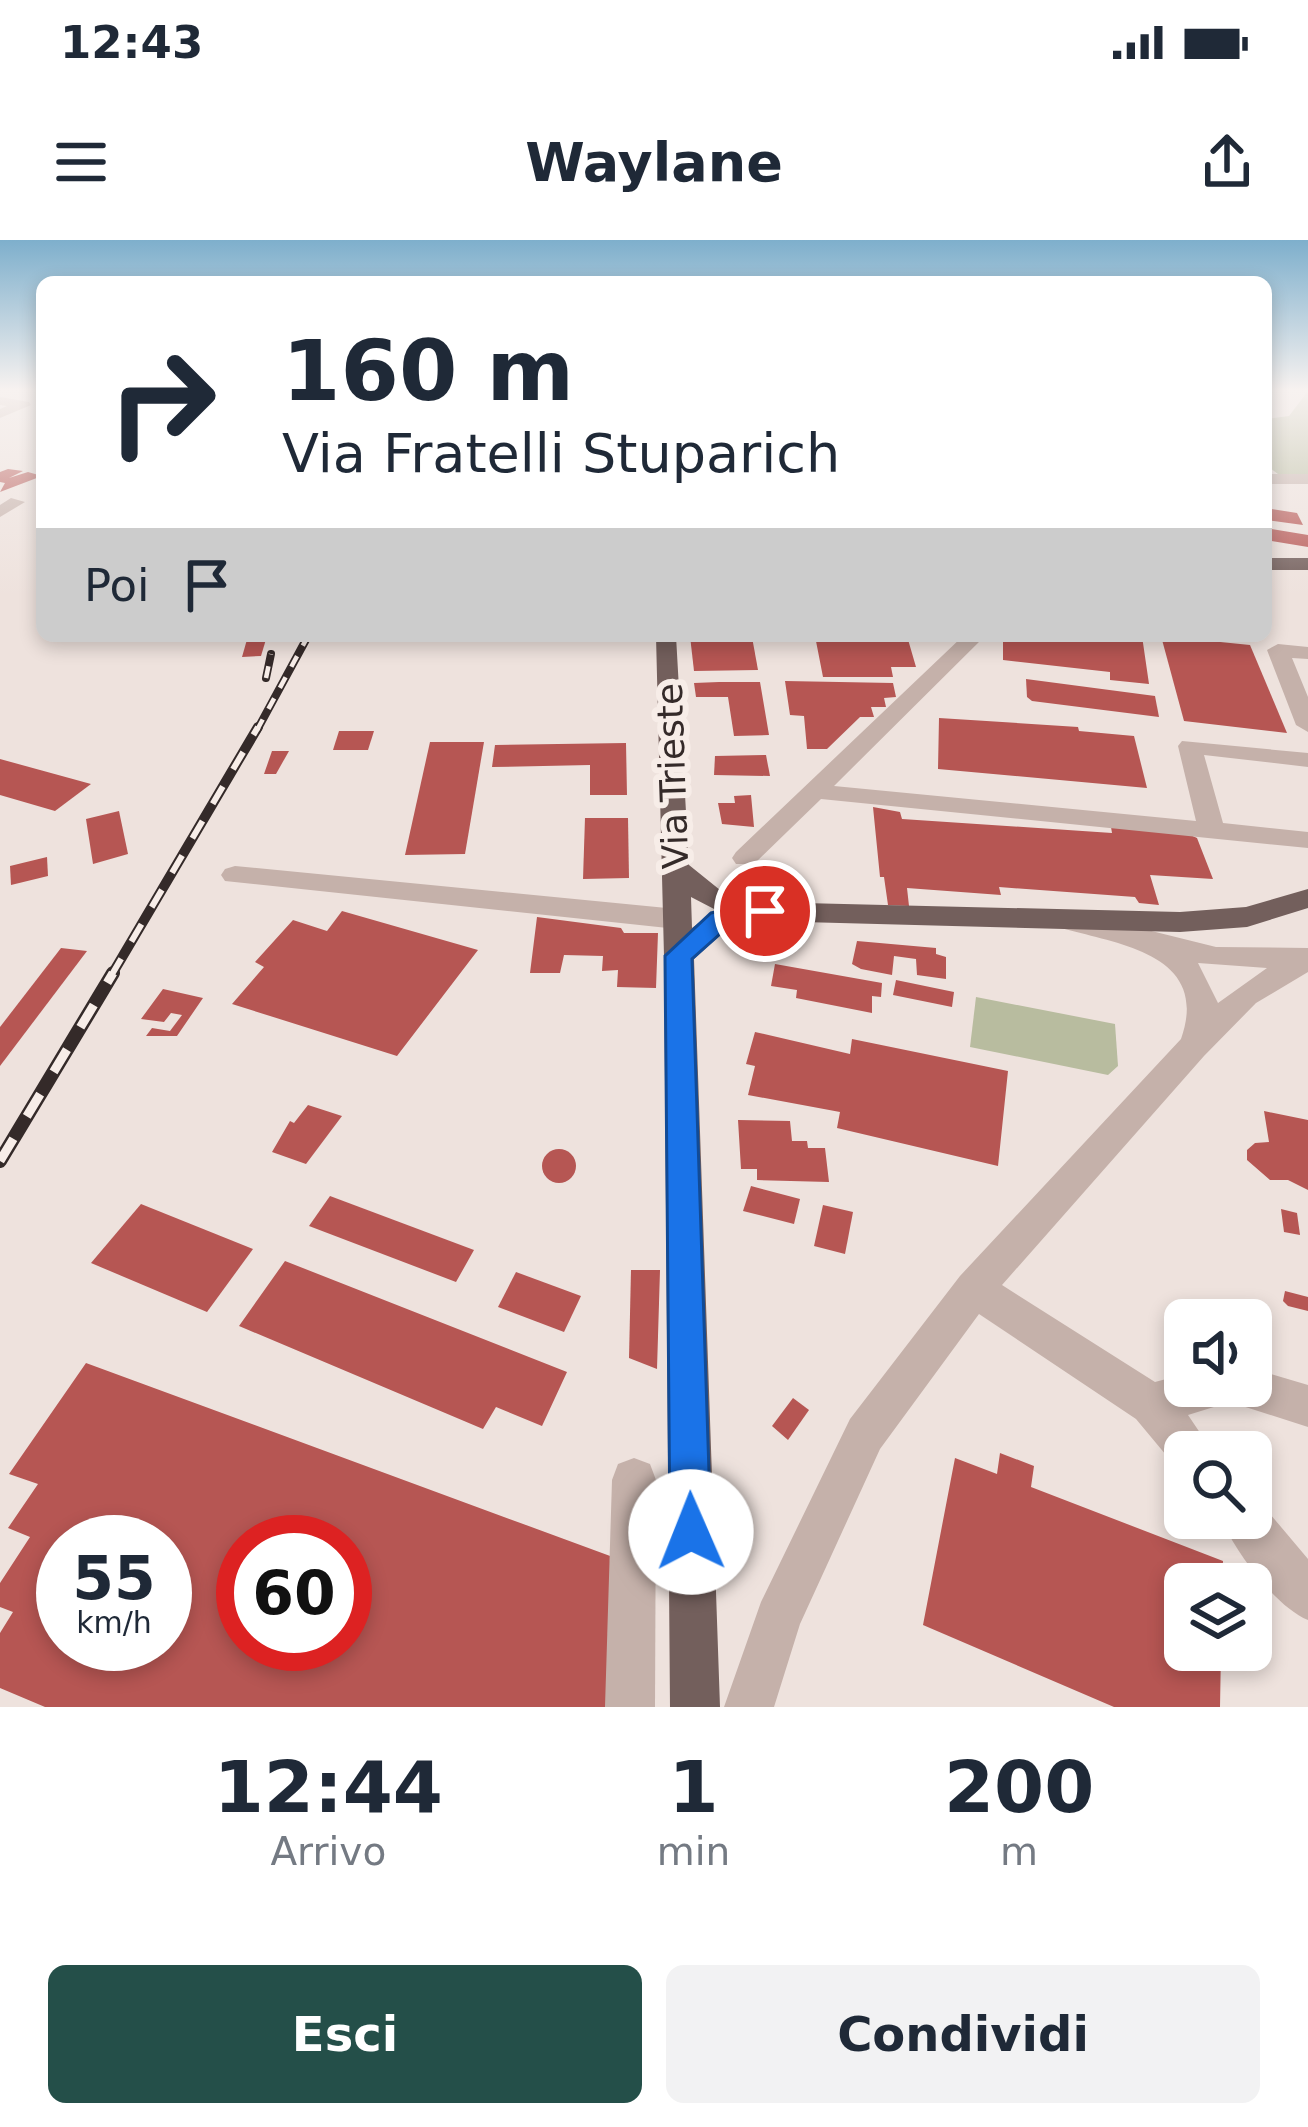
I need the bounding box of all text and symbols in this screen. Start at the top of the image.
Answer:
text: 12:43 [60,16,203,69]
icon: menu [48,129,114,195]
icon: share [1194,129,1260,195]
text: Waylane [525,131,783,194]
text: 160 m [282,322,574,420]
icon: right [84,324,240,480]
text: Via Fratelli Stuparich [282,422,840,485]
icon: arrive [174,552,240,618]
text: Poi [84,559,150,612]
street label: Via Trieste [649,682,696,870]
pin [714,860,816,962]
icon: arrive [732,878,798,944]
map controls [1164,1299,1272,1671]
button: sound [1164,1299,1272,1407]
button: search [1164,1431,1272,1539]
position arrow [628,1469,754,1595]
speed limit sign: 60 [216,1515,372,1671]
text: 55 [72,1543,156,1613]
button: layers [1164,1563,1272,1671]
text: km/h [76,1605,152,1640]
text: 12:44 [214,1745,443,1829]
text: 1 [668,1745,718,1829]
text: 200 [944,1745,1094,1829]
text: Arrivo [270,1829,386,1874]
text: min [657,1829,730,1874]
text: m [1000,1829,1038,1874]
button: Esci [48,1965,642,2103]
button: Condividi [666,1965,1260,2103]

